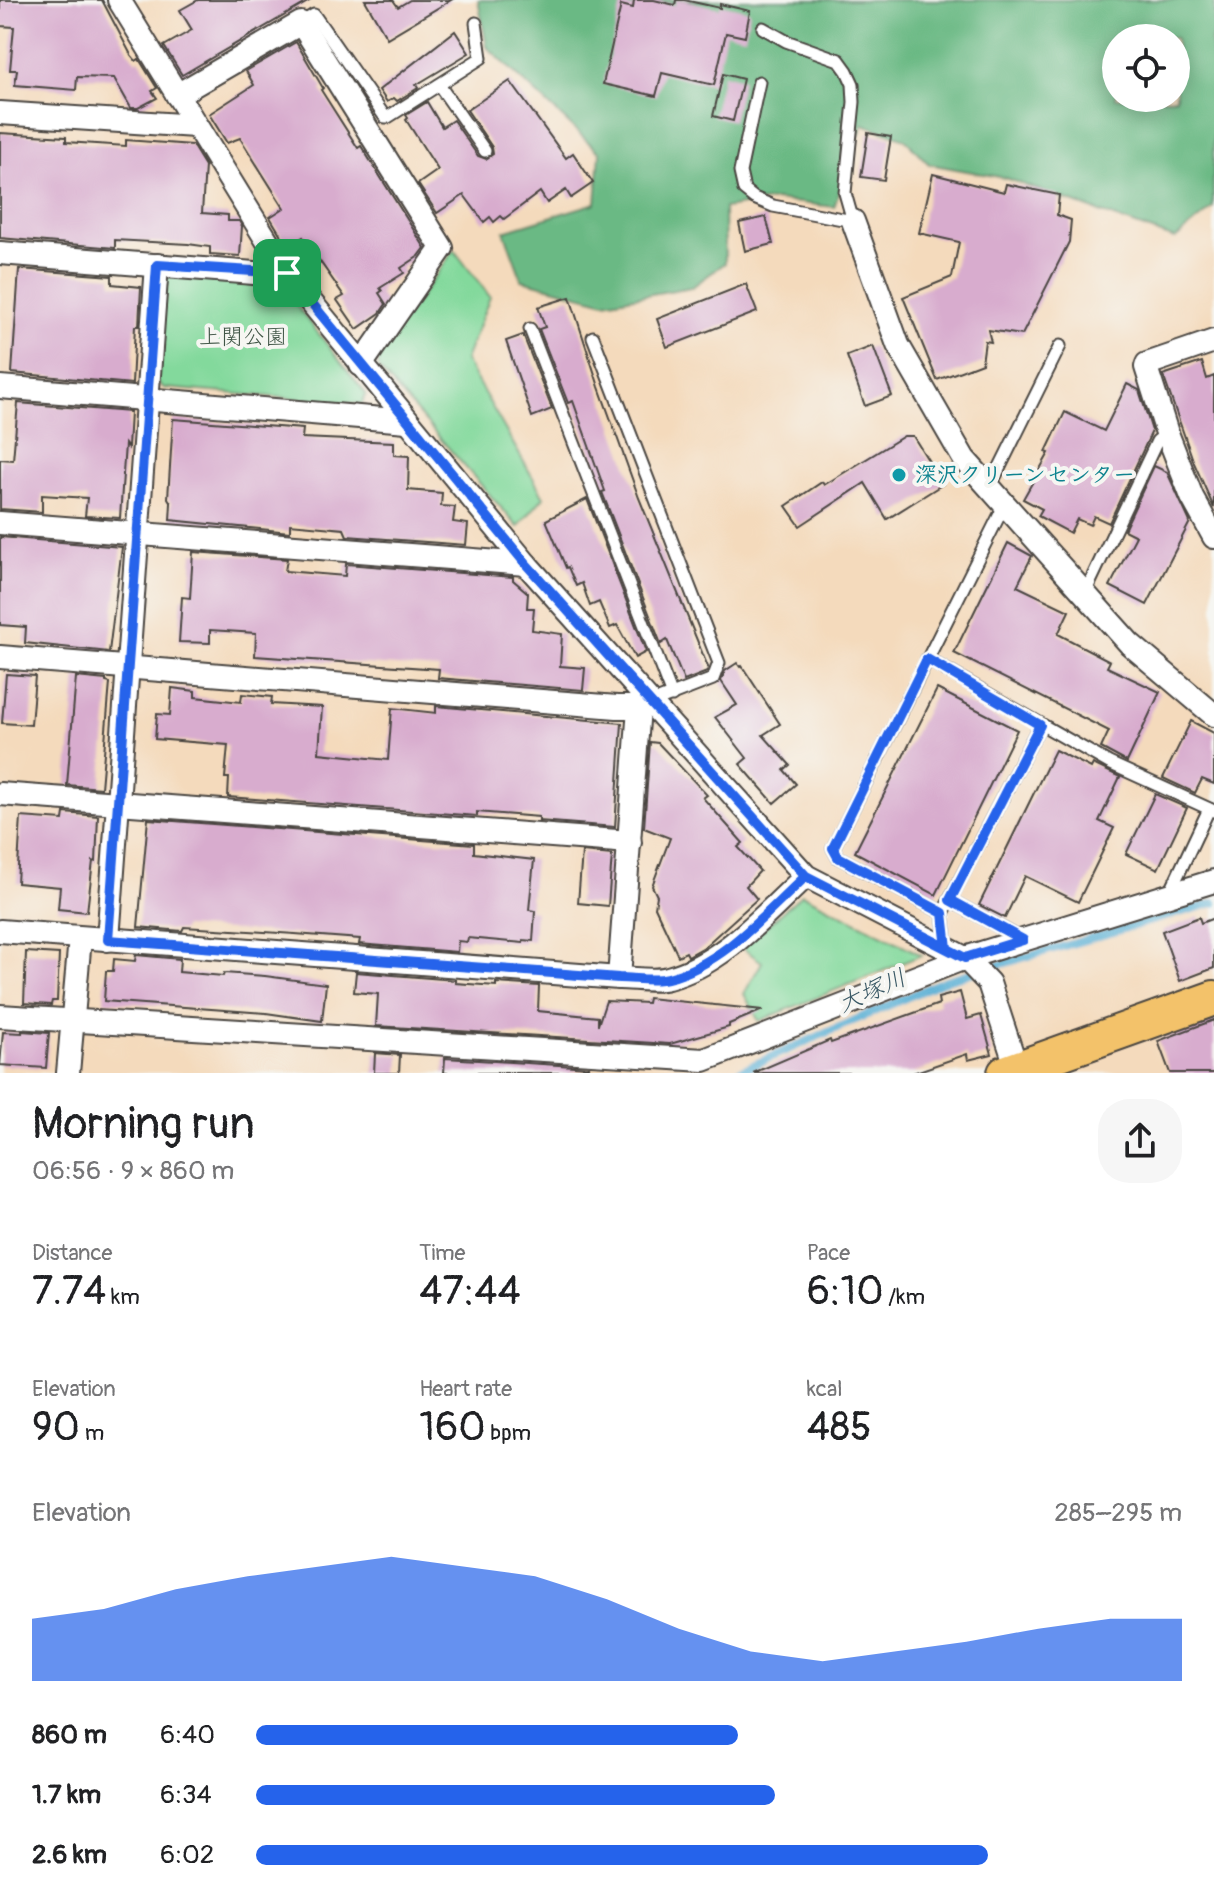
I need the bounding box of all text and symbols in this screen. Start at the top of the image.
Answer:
map controls [1102,24,1190,112]
button: locate [1102,24,1190,112]
pin [253,239,321,307]
icon: arrive [265,251,309,295]
park label: 上関公園 [199,323,287,351]
place label: 深沢クリーンセンター [915,461,1135,489]
marker: 深沢クリーンセンター [890,466,908,484]
water label: 大塚川 [833,963,911,1019]
text: Morning run [32,1097,255,1152]
button: share [1098,1099,1182,1183]
text: 06:56 · 9 × 860 m [32,1155,234,1187]
text: Distance [32,1239,112,1267]
text: Time [419,1239,465,1267]
text: Pace [807,1239,850,1267]
text: 7.74 [32,1267,106,1316]
text: 47:44 [419,1267,521,1316]
text: 6:10 [807,1267,884,1316]
text: km [106,1283,140,1311]
text: /km [884,1283,925,1311]
text: Elevation [32,1375,116,1403]
text: Heart rate [419,1375,512,1403]
text: kcal [807,1375,842,1403]
text: 90 [32,1403,80,1452]
text: 160 [419,1403,486,1452]
text: 485 [807,1403,872,1452]
text: m [80,1419,104,1447]
text: bpm [486,1419,531,1447]
text: Elevation [32,1497,131,1529]
text: 285–295 m [1054,1497,1182,1529]
text: 860 m [32,1719,107,1751]
text: 6:40 [160,1719,215,1751]
text: 1.7 km [32,1779,101,1811]
text: 6:34 [160,1779,212,1811]
text: 2.6 km [32,1839,107,1871]
text: 6:02 [160,1839,214,1871]

